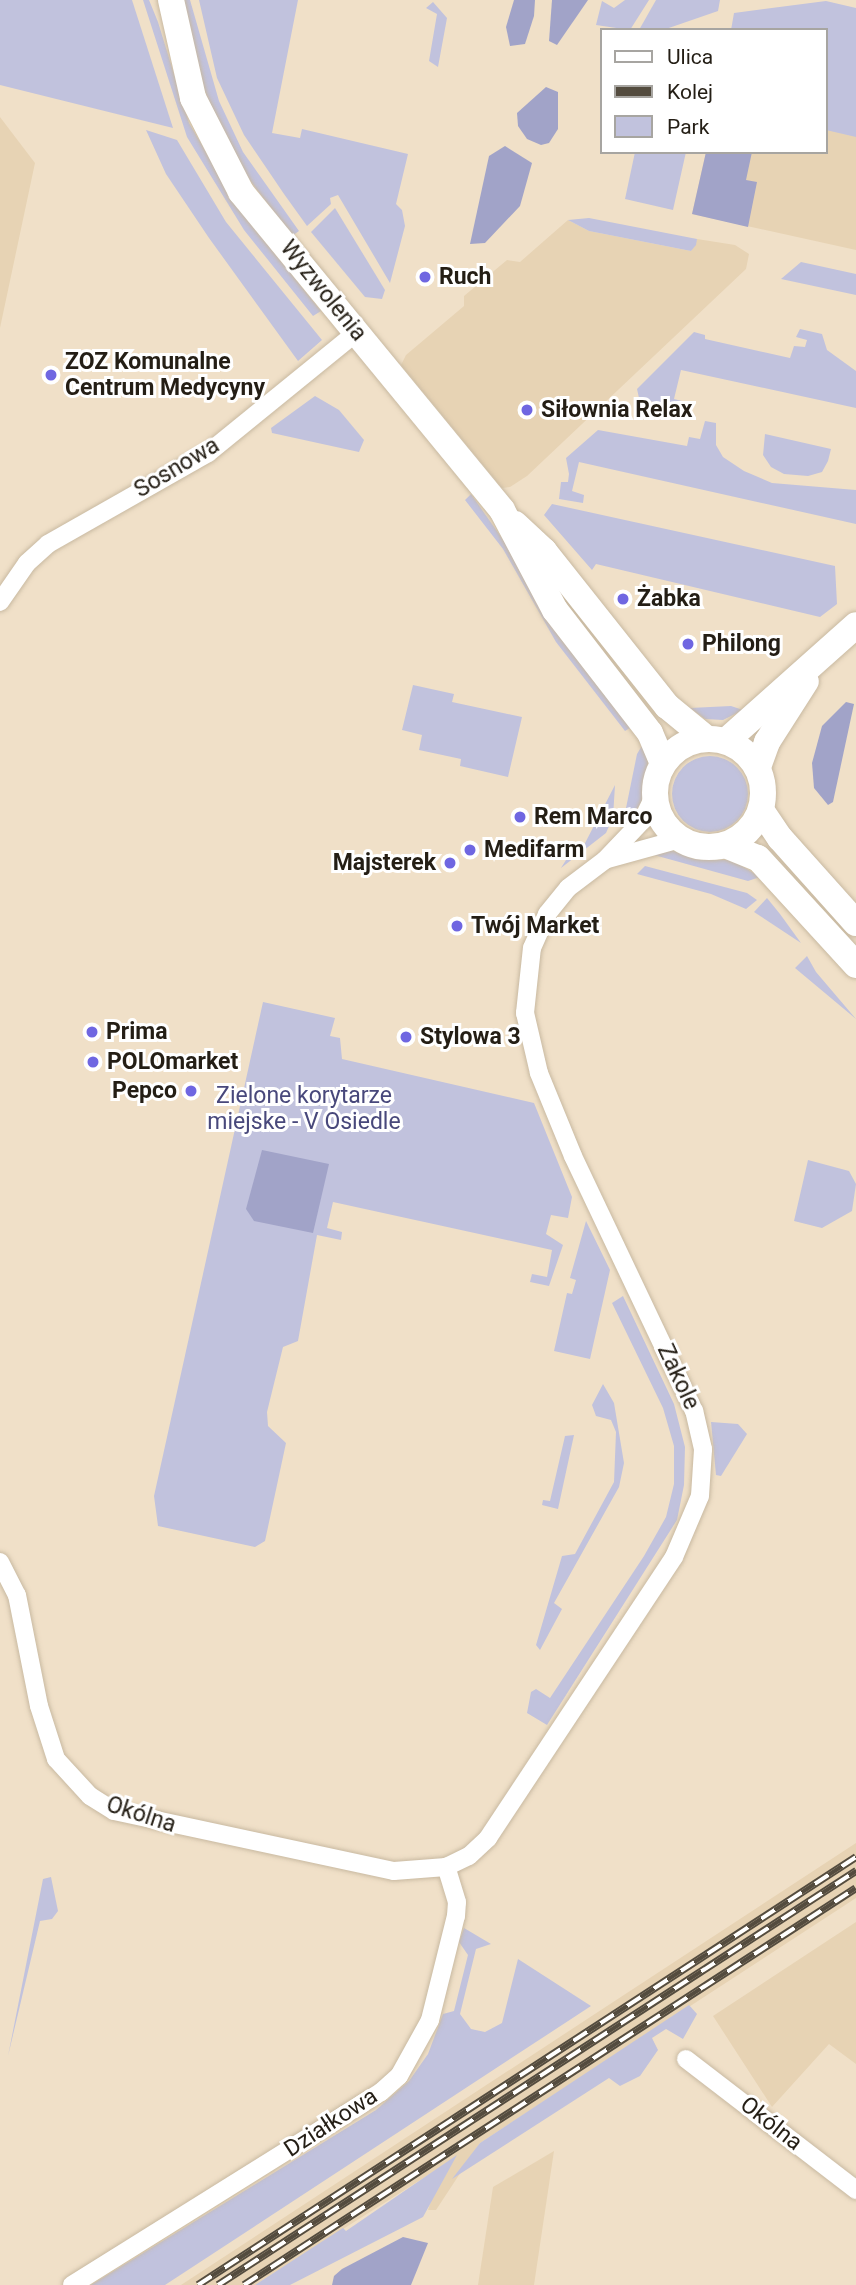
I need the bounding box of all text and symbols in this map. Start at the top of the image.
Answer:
legend [600,28,828,154]
text: Ulica [667,45,713,69]
text: Kolej [667,80,713,104]
text: Park [667,115,709,139]
street label: Wyzwolenia [274,235,372,347]
place label: Ruch [439,263,491,291]
marker: Ruch [417,269,433,285]
place label: ZOZ Komunalne Centrum Medycyny [65,348,265,402]
marker: ZOZ Komunalne Centrum Medycyny [43,367,59,383]
place label: Siłownia Relax [541,396,692,424]
marker: Siłownia Relax [519,402,535,418]
street label: Sosnowa [129,432,225,504]
place label: Żabka [637,585,701,613]
marker: Żabka [615,591,631,607]
place label: Philong [702,630,781,658]
marker: Philong [680,636,696,652]
place label: Rem Marco [534,803,652,831]
marker: Rem Marco [512,809,528,825]
place label: Medifarm [484,836,584,864]
marker: Medifarm [462,842,478,858]
place label: Majsterek [333,849,436,877]
marker: Majsterek [442,855,458,871]
place label: Twój Market [471,912,599,940]
marker: Twój Market [449,918,465,934]
place label: Prima [106,1018,168,1046]
place label: Stylowa 3 [420,1023,521,1051]
marker: Prima [84,1024,100,1040]
marker: Stylowa 3 [398,1029,414,1045]
place label: POLOmarket [107,1048,238,1076]
marker: POLOmarket [85,1054,101,1070]
place label: Pepco [112,1077,177,1105]
park label: Zielone korytarze miejske - V Osiedle [207,1082,401,1136]
marker: Pepco [183,1083,199,1099]
street label: Zakole [651,1340,705,1414]
street label: Okólna [103,1791,179,1839]
street label: Działkowa [279,2083,383,2163]
street label: Okólna [734,2091,808,2157]

